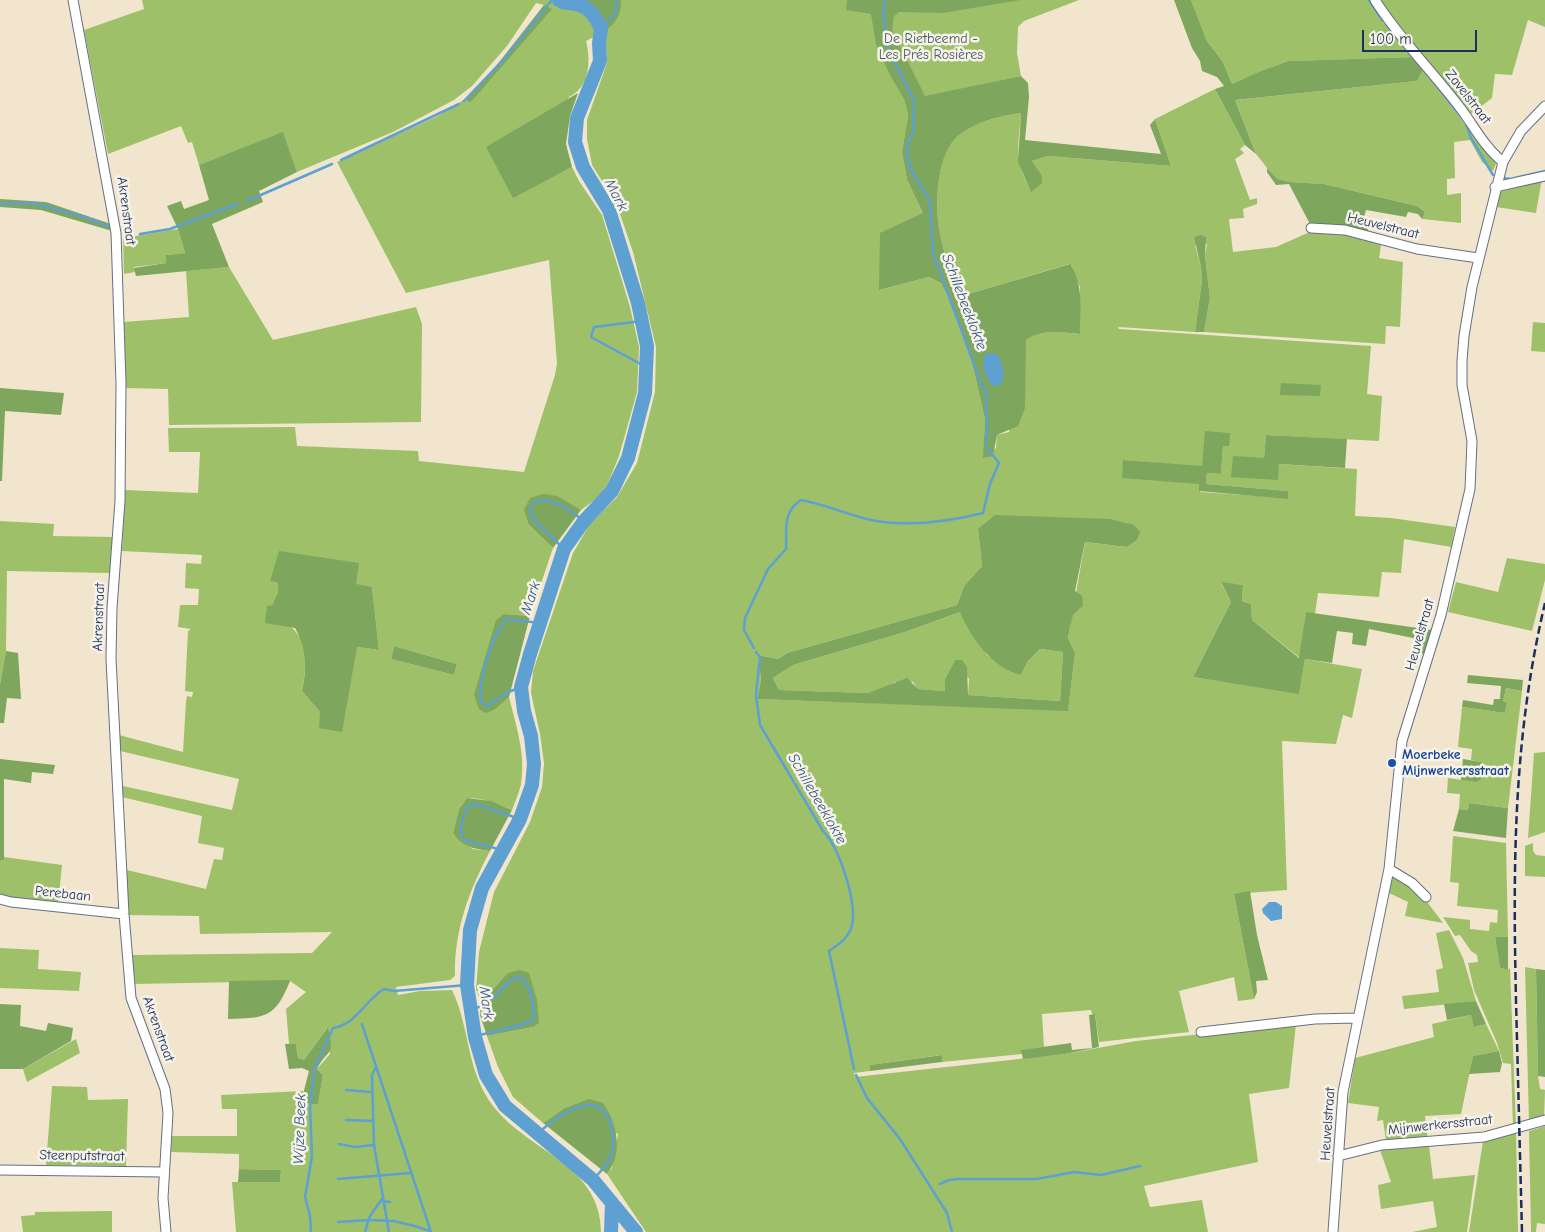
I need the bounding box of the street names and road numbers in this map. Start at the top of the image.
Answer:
street label: Zavelstraat [1441,66,1495,128]
street label: Akrenstraat [113,176,139,246]
street label: Heuvelstraat [1345,209,1421,243]
street label: Akrenstraat [89,582,109,652]
street label: Heuvelstraat [1402,597,1438,673]
street label: Perebaan [34,883,92,905]
street label: Akrenstraat [138,994,178,1064]
street label: Heuvelstraat [1317,1087,1339,1161]
street label: Mijnwerkersstraat [1387,1111,1493,1139]
street label: Steenputstraat [39,1147,125,1165]

